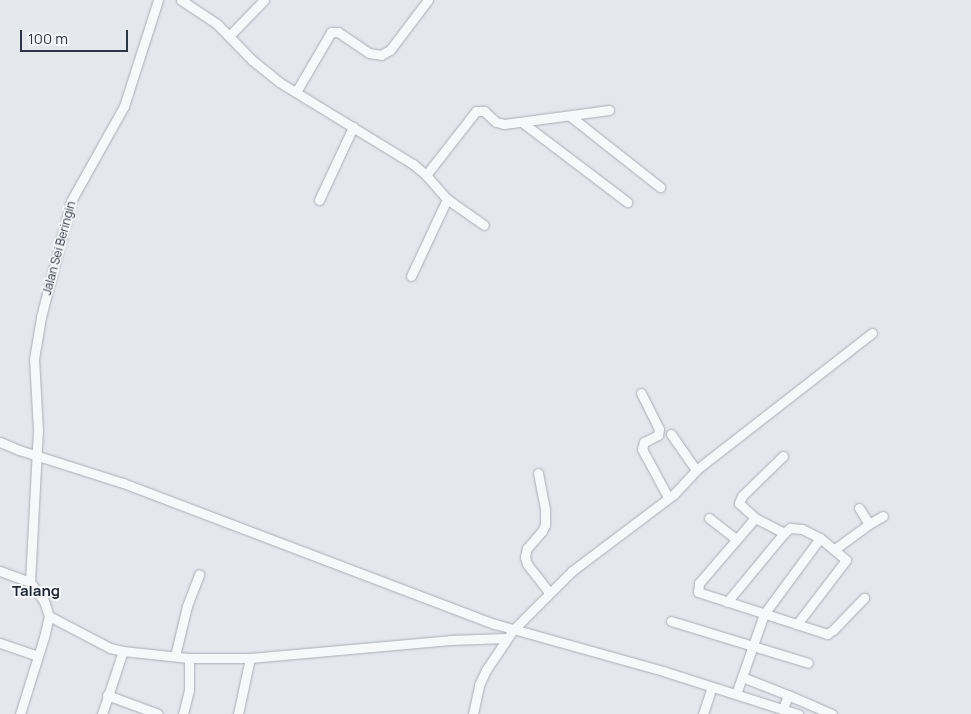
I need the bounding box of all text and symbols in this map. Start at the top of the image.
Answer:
scale bar [22,20,130,52]
text: 100 m [28,28,68,49]
street label: Jalan Sei Beringin [40,200,78,296]
district label: Talang [12,582,60,600]

